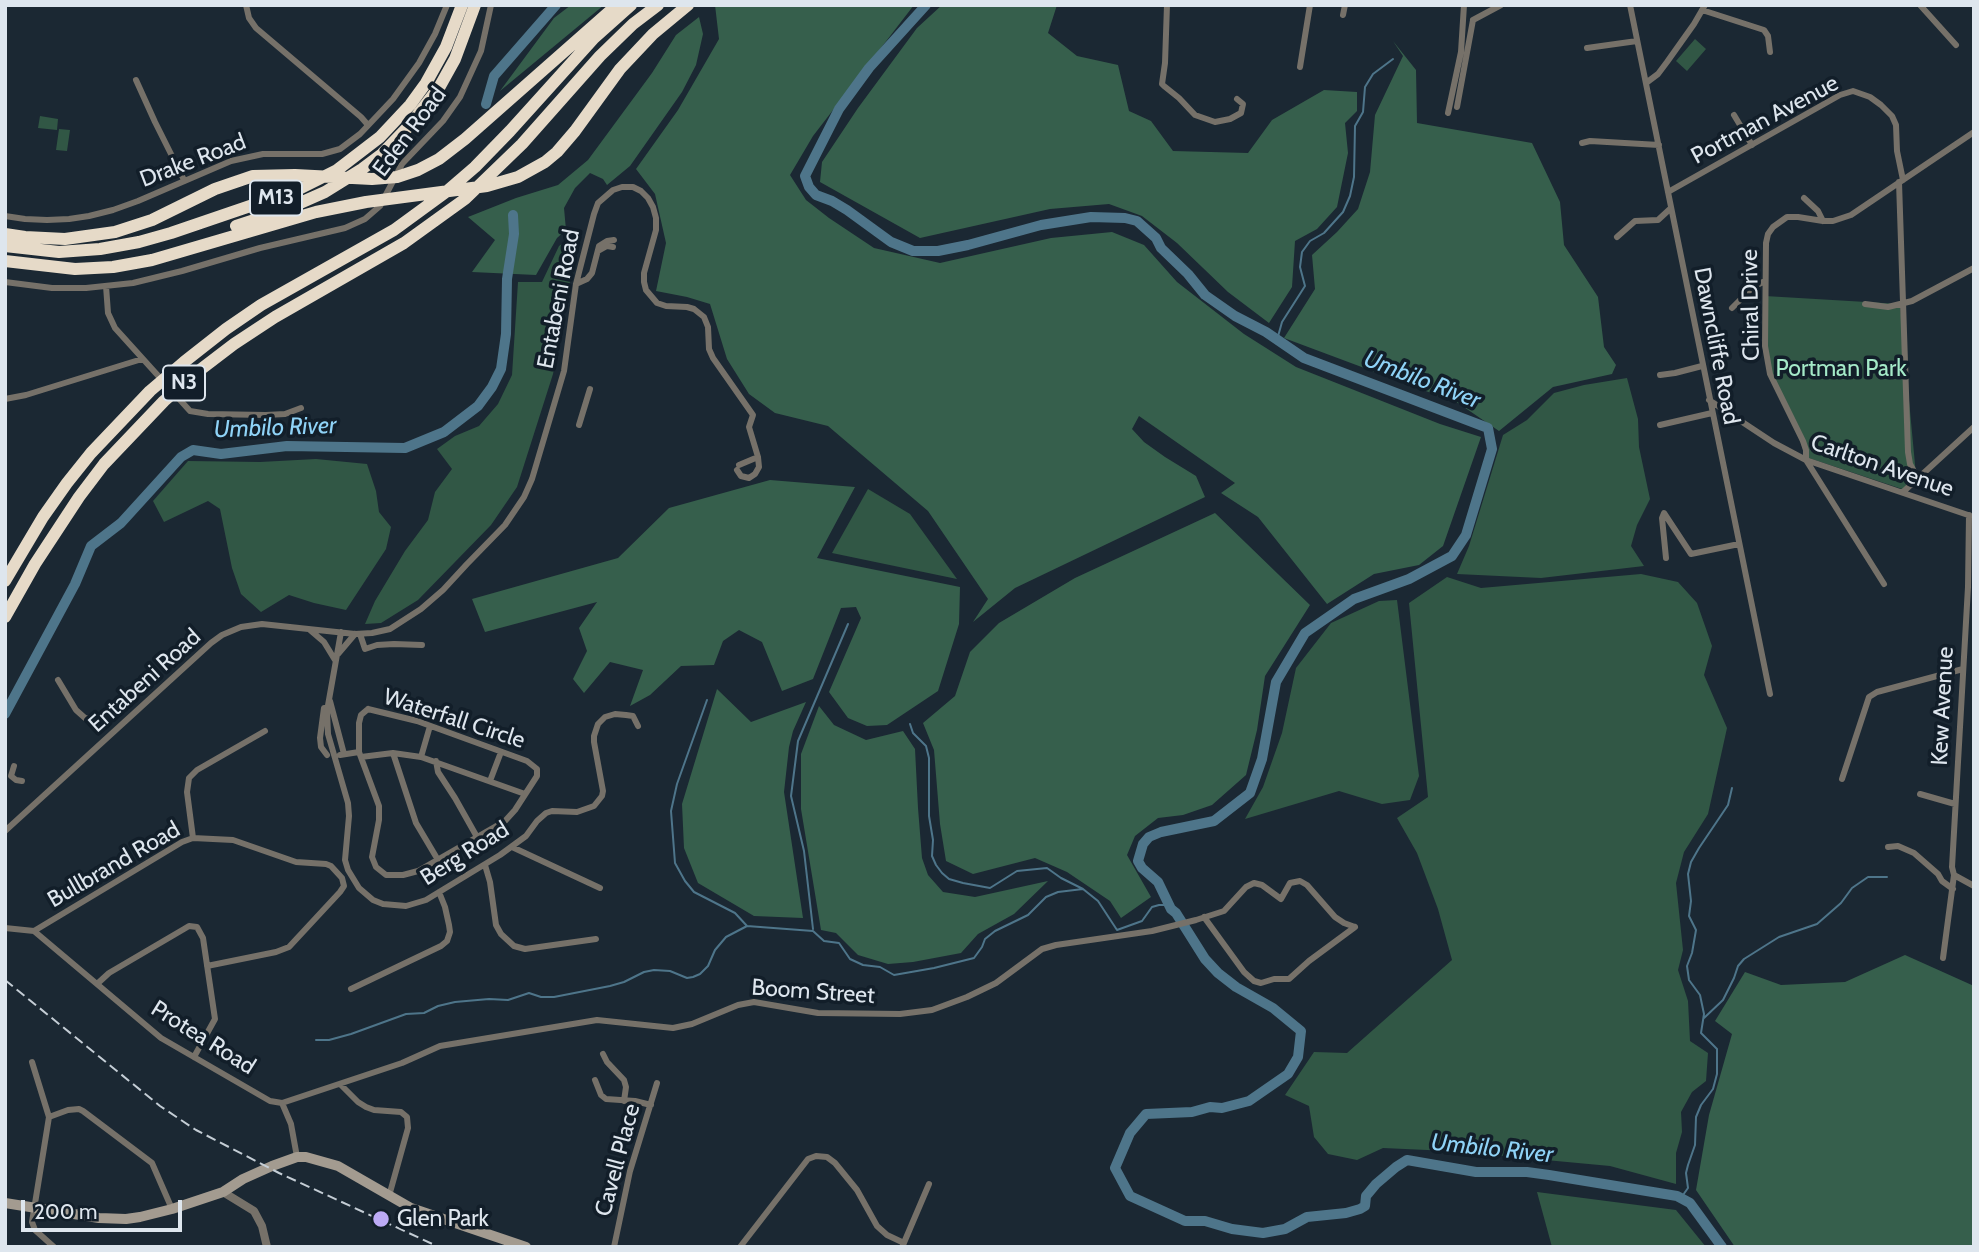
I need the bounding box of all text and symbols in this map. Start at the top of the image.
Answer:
street label: Portman Avenue [1687,70,1843,170]
street label: Eden Road [367,82,453,182]
street label: Drake Road [136,128,250,194]
road number: M13 [250,180,302,216]
street label: Entabeni Road [532,227,586,371]
street label: Chiral Drive [1736,249,1766,361]
street label: Dawncliffe Road [1687,265,1745,427]
water label: Umbilo River [1360,345,1484,415]
park label: Portman Park [1775,355,1907,383]
road number: N3 [163,366,205,400]
water label: Umbilo River [213,411,337,445]
street label: Carlton Avenue [1807,429,1957,503]
street label: Entabeni Road [83,623,207,739]
street label: Kew Avenue [1926,646,1960,766]
street label: Waterfall Circle [380,683,528,755]
street label: Bullbrand Road [43,816,185,914]
street label: Berg Road [416,816,514,892]
street label: Boom Street [750,974,876,1010]
street label: Protea Road [146,995,260,1081]
street label: Cavell Place [590,1101,646,1219]
water label: Umbilo River [1430,1128,1554,1170]
scale bar [24,1186,186,1230]
text: 200 m [34,1199,97,1224]
place label: Glen Park [397,1205,489,1233]
marker: Glen Park [371,1209,391,1229]

